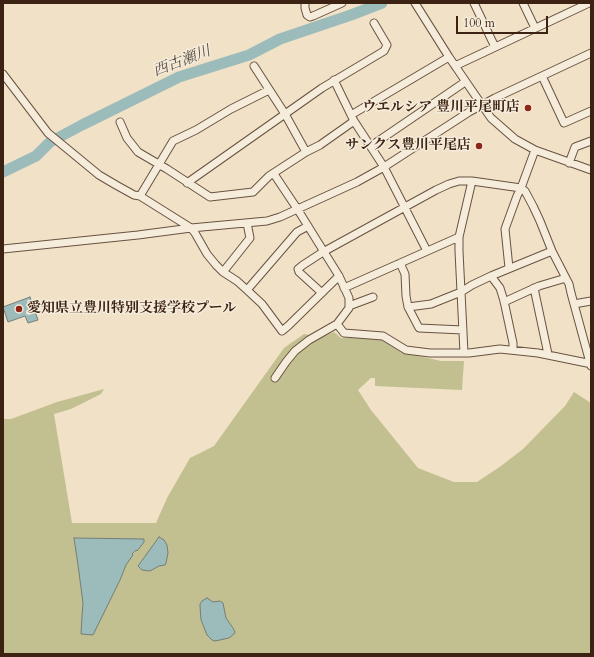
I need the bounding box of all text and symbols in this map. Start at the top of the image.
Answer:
scale bar [458,8,550,34]
text: 100 m [463,15,495,31]
water label: 西古瀬川 [151,43,213,81]
place label: ウエルシア 豊川平尾町店 [362,100,520,116]
marker: ウエルシア 豊川平尾町店 [523,103,533,113]
place label: サンクス豊川平尾店 [345,138,471,154]
marker: サンクス豊川平尾店 [474,141,484,151]
place label: 愛知県立豊川特別支援学校プール [27,301,237,317]
marker: 愛知県立豊川特別支援学校プール [14,304,24,314]

